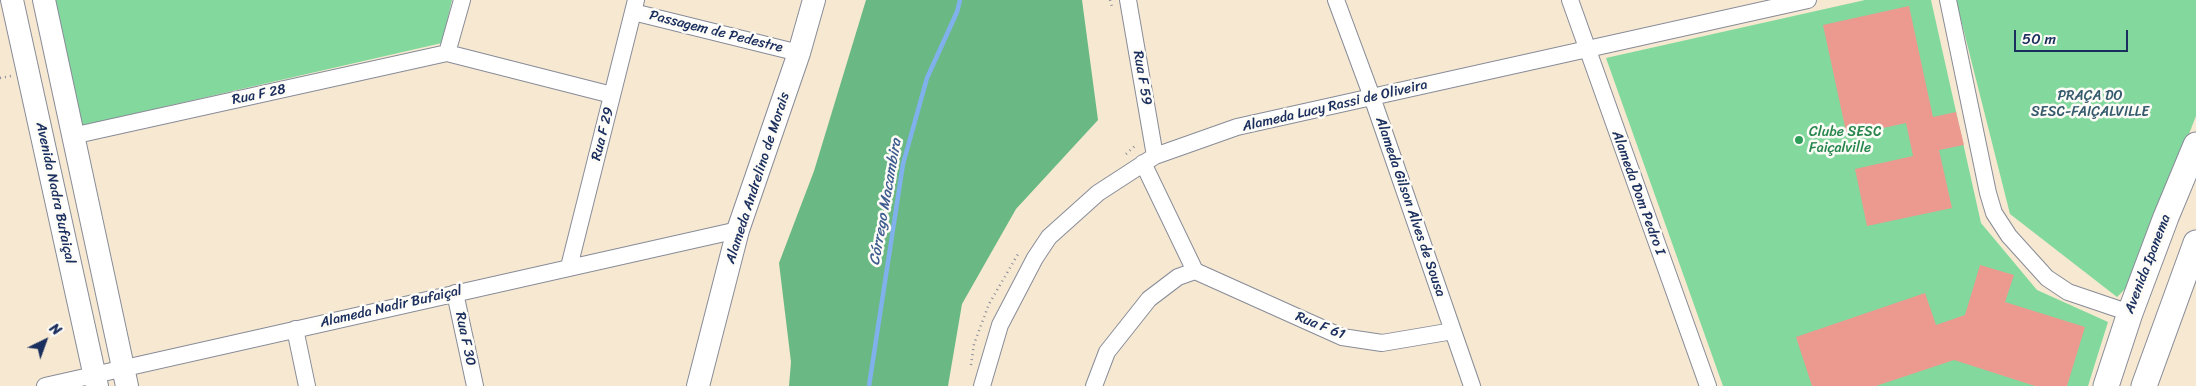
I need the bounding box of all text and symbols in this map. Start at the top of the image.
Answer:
street label: Passagem de Pedestre [648,7,784,57]
scale bar [2016,20,2130,52]
text: 50 m [2022,26,2056,52]
street label: Rua F 59 [1129,49,1155,107]
street label: Alameda Lucy Rassi de Oliveira [1241,77,1429,135]
street label: Rua F 28 [231,81,287,109]
park label: PRAÇA DO SESC-FAIÇALVILLE [2031,88,2149,120]
street label: Alameda Andrelino de Morais [722,90,794,266]
street label: Rua F 29 [588,105,618,163]
street label: Alameda Gilson Alves de Sousa [1371,115,1449,299]
street label: Avenida Nadra Bufaiçal [32,121,78,265]
place label: Clube SESC Faiçalville [1809,124,1881,156]
street label: Alameda Dom Pedro I [1608,128,1668,258]
marker: Clube SESC Faiçalville [1793,134,1805,146]
water label: Córrego Macambira [866,137,906,267]
street label: Avenida Ipanema [2121,212,2175,316]
street label: Alameda Nadir Bufaiçal [318,283,464,331]
street label: Rua F 61 [1293,308,1347,344]
street label: Rua F 30 [451,311,479,367]
north arrow [20,316,70,366]
text: N [43,317,67,342]

